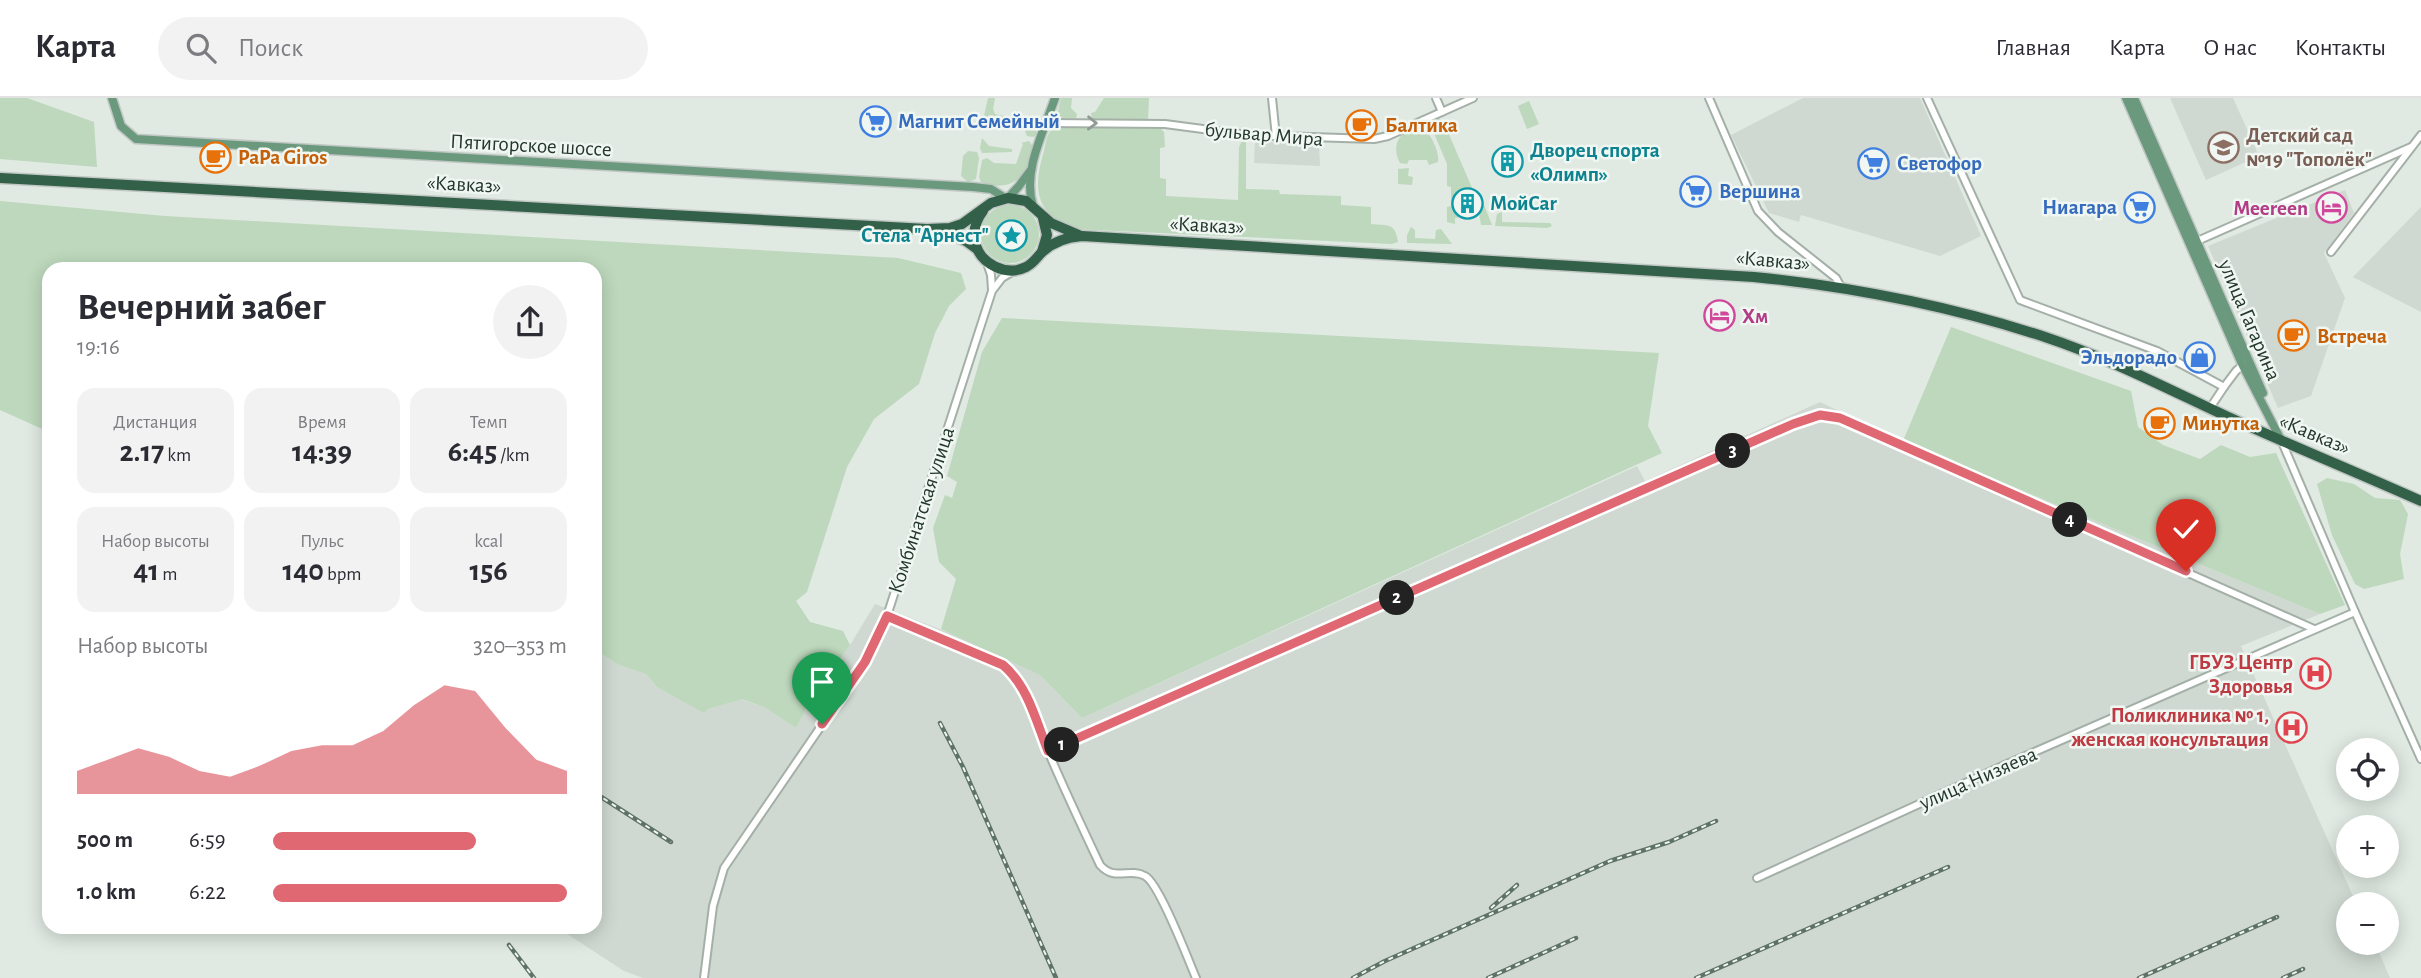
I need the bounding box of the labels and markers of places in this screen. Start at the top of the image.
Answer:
supermarket icon: Магнит Семейный [858,104,892,138]
cafe icon: Балтика [1345,108,1379,142]
place label: Магнит Семейный [898,111,1060,132]
place label: Балтика [1385,115,1458,136]
place label: Детский сад №19 "Тополёк" [2246,125,2372,170]
school or university icon: Детский сад №19 "Тополёк" [2206,130,2240,164]
cafe icon: PaPa Giros [198,140,232,174]
place label: Дворец спорта «Олимп» [1530,140,1660,185]
building icon: Дворец спорта «Олимп» [1490,145,1524,179]
supermarket icon: Светофор [1857,146,1891,180]
place label: PaPa Giros [238,147,327,168]
place label: Светофор [1897,153,1982,174]
supermarket icon: Вершина [1679,174,1713,208]
place label: Вершина [1719,181,1800,202]
building icon: МойCar [1450,186,1484,220]
supermarket icon: Ниагара [2123,190,2157,224]
hotel icon: Meereen [2314,191,2348,225]
place label: МойCar [1490,193,1557,214]
place label: Ниагара [2042,197,2117,218]
place label: Meereen [2234,198,2308,219]
place icon: Стела "Арнест" [995,218,1029,252]
place label: Стела "Арнест" [861,225,989,246]
hotel icon: Хм [1702,299,1736,333]
place label: Хм [1742,306,1768,327]
cafe icon: Встреча [2277,319,2311,353]
place label: Встреча [2317,326,2387,347]
shop icon: Эльдорадо [2183,340,2217,374]
place label: Эльдорадо [2081,347,2177,368]
cafe icon: Минутка [2142,406,2176,440]
place label: Минутка [2182,413,2260,434]
pin: 3 [1716,434,1750,468]
pin [2156,499,2216,571]
pin: 4 [2052,502,2088,538]
pin: 2 [1380,580,1414,616]
pin [792,652,852,724]
place label: ГБУЗ Центр Здоровья [2189,652,2293,697]
hospital icon: ГБУЗ Центр Здоровья [2299,657,2333,691]
place label: Поликлиника № 1, женская консультация [2071,705,2269,750]
hospital icon: Поликлиника № 1, женская консультация [2275,710,2309,744]
pin: 1 [1044,728,1080,762]

